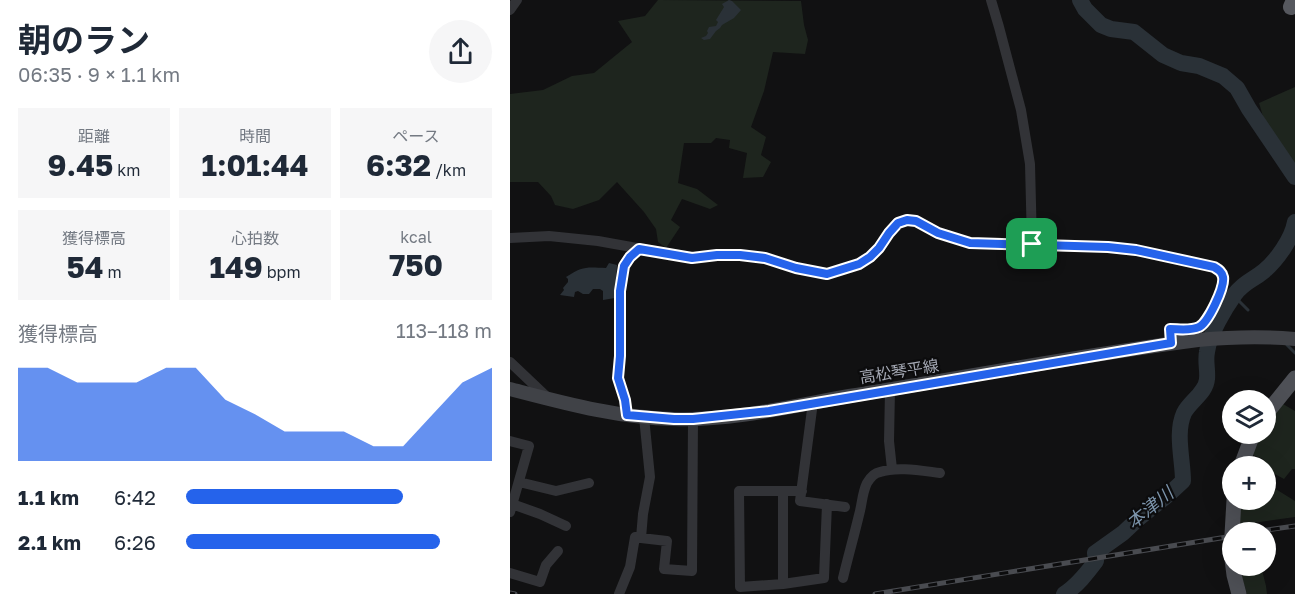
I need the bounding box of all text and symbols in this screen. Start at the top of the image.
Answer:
text: 朝のラン [18,20,150,59]
button: share [429,20,492,83]
text: 06:35 · 9 × 1.1 km [18,62,180,86]
text: 距離 [78,126,110,146]
text: 時間 [239,126,271,146]
text: ペース [392,126,440,146]
text: 9.45 [48,147,113,183]
text: 1:01:44 [201,147,309,183]
text: 6:32 [366,147,431,183]
text: km [113,160,140,180]
text: /km [431,160,466,180]
pin [1006,218,1057,269]
text: kcal [400,227,432,247]
icon: arrive [1015,227,1048,260]
text: 獲得標高 [62,228,126,248]
text: 心拍数 [231,228,279,248]
text: 750 [389,247,443,283]
text: 54 [66,249,103,285]
text: 149 [209,249,263,285]
text: m [103,262,122,282]
text: bpm [263,262,301,282]
text: 113–118 m [396,318,492,342]
text: 獲得標高 [18,321,98,345]
street label: 高松琴平線 [858,355,940,387]
map controls [1222,390,1276,576]
button: layers [1222,390,1276,444]
button: + [1222,456,1276,510]
water label: 本津川 [1121,480,1179,533]
text: 1.1 km [18,485,79,509]
text: 6:42 [114,485,156,509]
button: − [1222,522,1276,576]
text: 2.1 km [18,530,81,554]
text: 6:26 [114,530,156,554]

